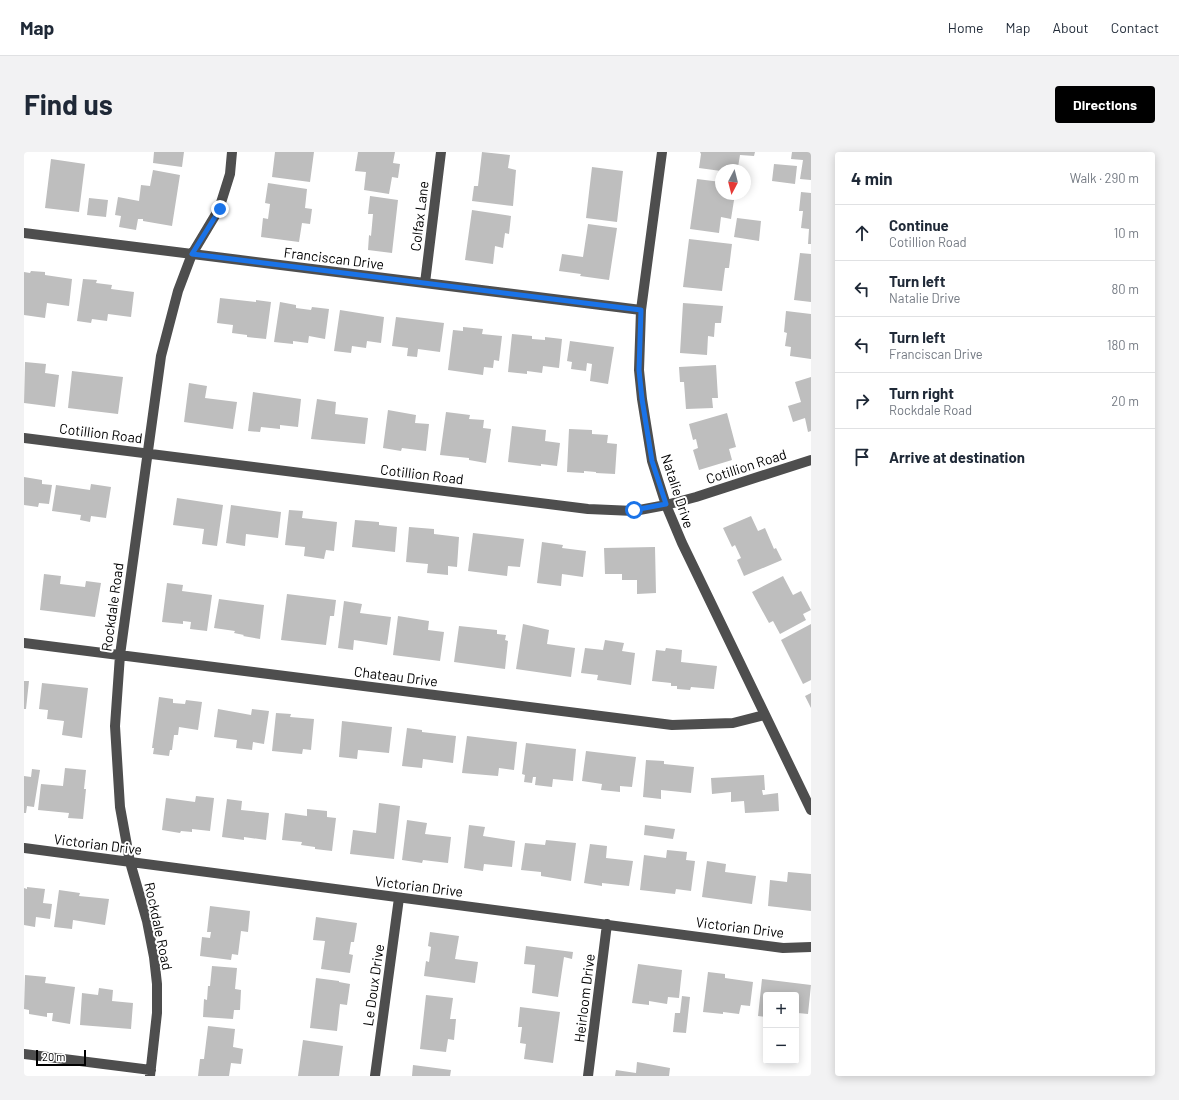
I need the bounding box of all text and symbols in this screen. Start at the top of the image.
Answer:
text: Map [20,16,54,39]
text: Home [948,19,984,36]
text: Map [1006,19,1030,36]
text: About [1052,19,1089,36]
text: Contact [1111,19,1159,36]
button: Directions [1055,86,1155,123]
text: Find us [24,87,113,121]
north arrow [715,164,751,200]
text: 4 min [851,168,893,188]
text: Walk · 290 m [1070,170,1139,186]
street label: Colfax Lane [406,180,432,252]
route end [211,200,229,218]
text: Continue [889,216,949,234]
icon: ahead [851,222,873,244]
text: 10 m [1114,225,1139,241]
text: Cotillion Road [889,234,967,250]
street label: Franciscan Drive [283,243,385,273]
text: Turn left [889,272,945,290]
icon: left [851,278,873,300]
text: 80 m [1112,281,1139,297]
text: Natalie Drive [889,290,961,306]
text: Turn left [889,328,945,346]
icon: left [851,334,873,356]
text: 180 m [1107,337,1139,353]
text: Franciscan Drive [889,346,983,362]
text: Turn right [889,384,954,402]
icon: right [851,390,873,412]
text: 20 m [1111,393,1139,409]
text: Rockdale Road [889,402,972,418]
street label: Cotillion Road [58,419,144,447]
street label: Cotillion Road [704,445,788,487]
icon: arrive [851,446,873,468]
text: Arrive at destination [889,448,1025,466]
street label: Natalie Drive [658,452,698,530]
street label: Cotillion Road [379,460,465,488]
route start [625,501,643,519]
street label: Rockdale Road [97,562,127,652]
street label: Chateau Drive [353,662,439,690]
street label: Victorian Drive [53,830,143,858]
street label: Victorian Drive [374,872,464,900]
street label: Rockdale Road [141,880,177,972]
street label: Victorian Drive [695,913,785,941]
street label: Le Doux Drive [359,943,387,1027]
street label: Heirloom Drive [570,953,598,1043]
map controls [763,992,799,1064]
button: + [763,992,799,1028]
button: − [763,1028,799,1064]
scale bar [36,1048,86,1067]
text: 20 m [42,1050,65,1063]

